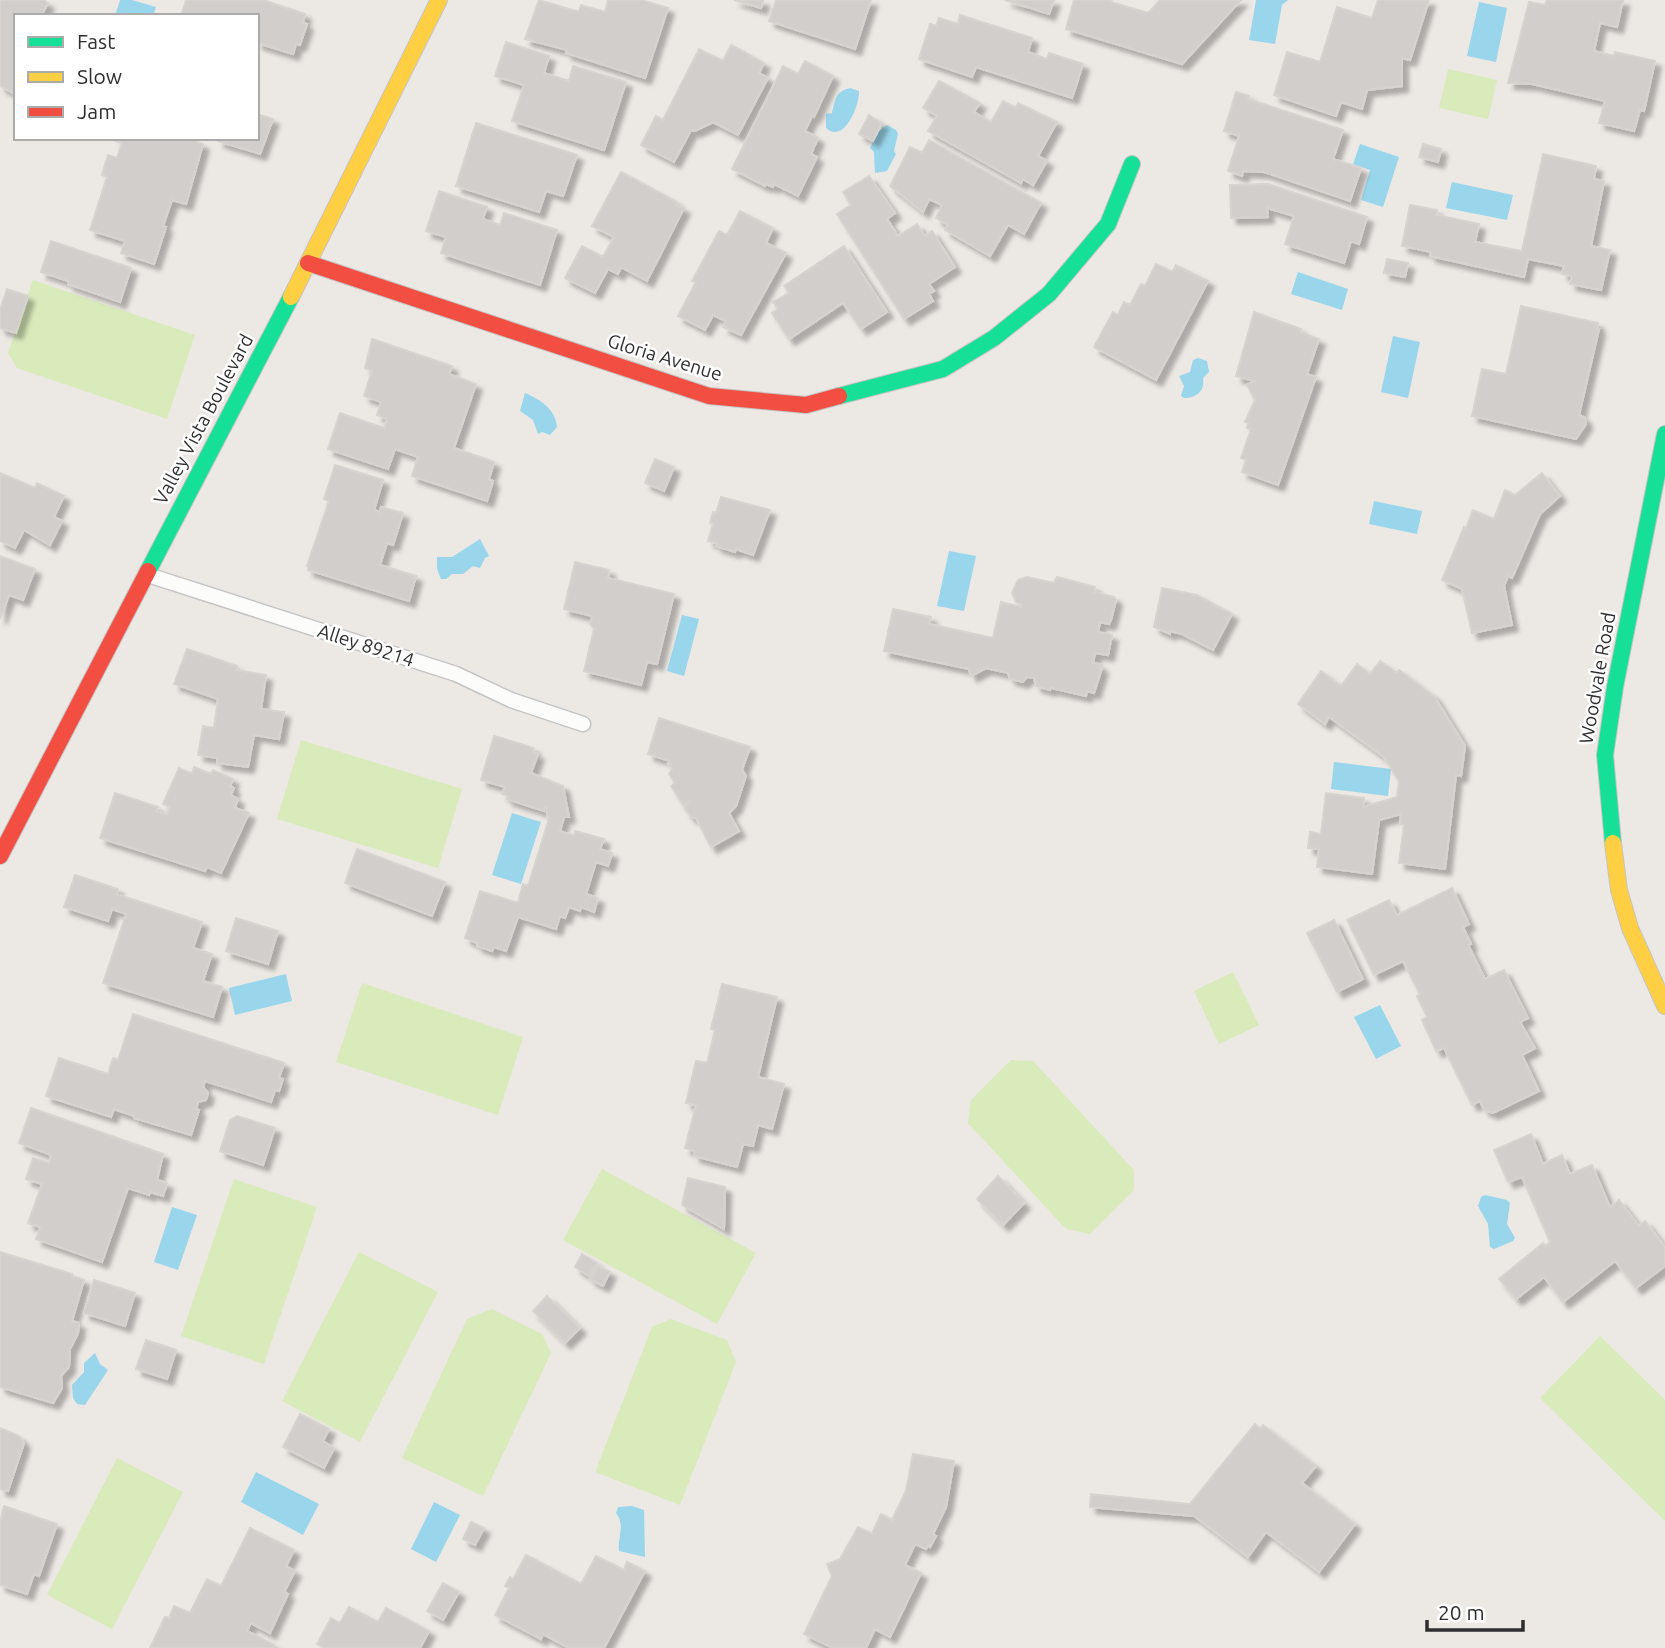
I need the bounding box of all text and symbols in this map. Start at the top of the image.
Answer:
legend [14,14,259,140]
text: Fast [77,29,115,53]
text: Slow [77,64,122,88]
text: Jam [77,99,116,123]
street label: Gloria Avenue [605,329,725,385]
street label: Valley Vista Boulevard [149,330,257,508]
street label: Woodvale Road [1575,610,1619,746]
street label: Alley 89214 [315,619,417,671]
scale bar [1427,1588,1523,1632]
text: 20 m [1438,1600,1485,1624]

